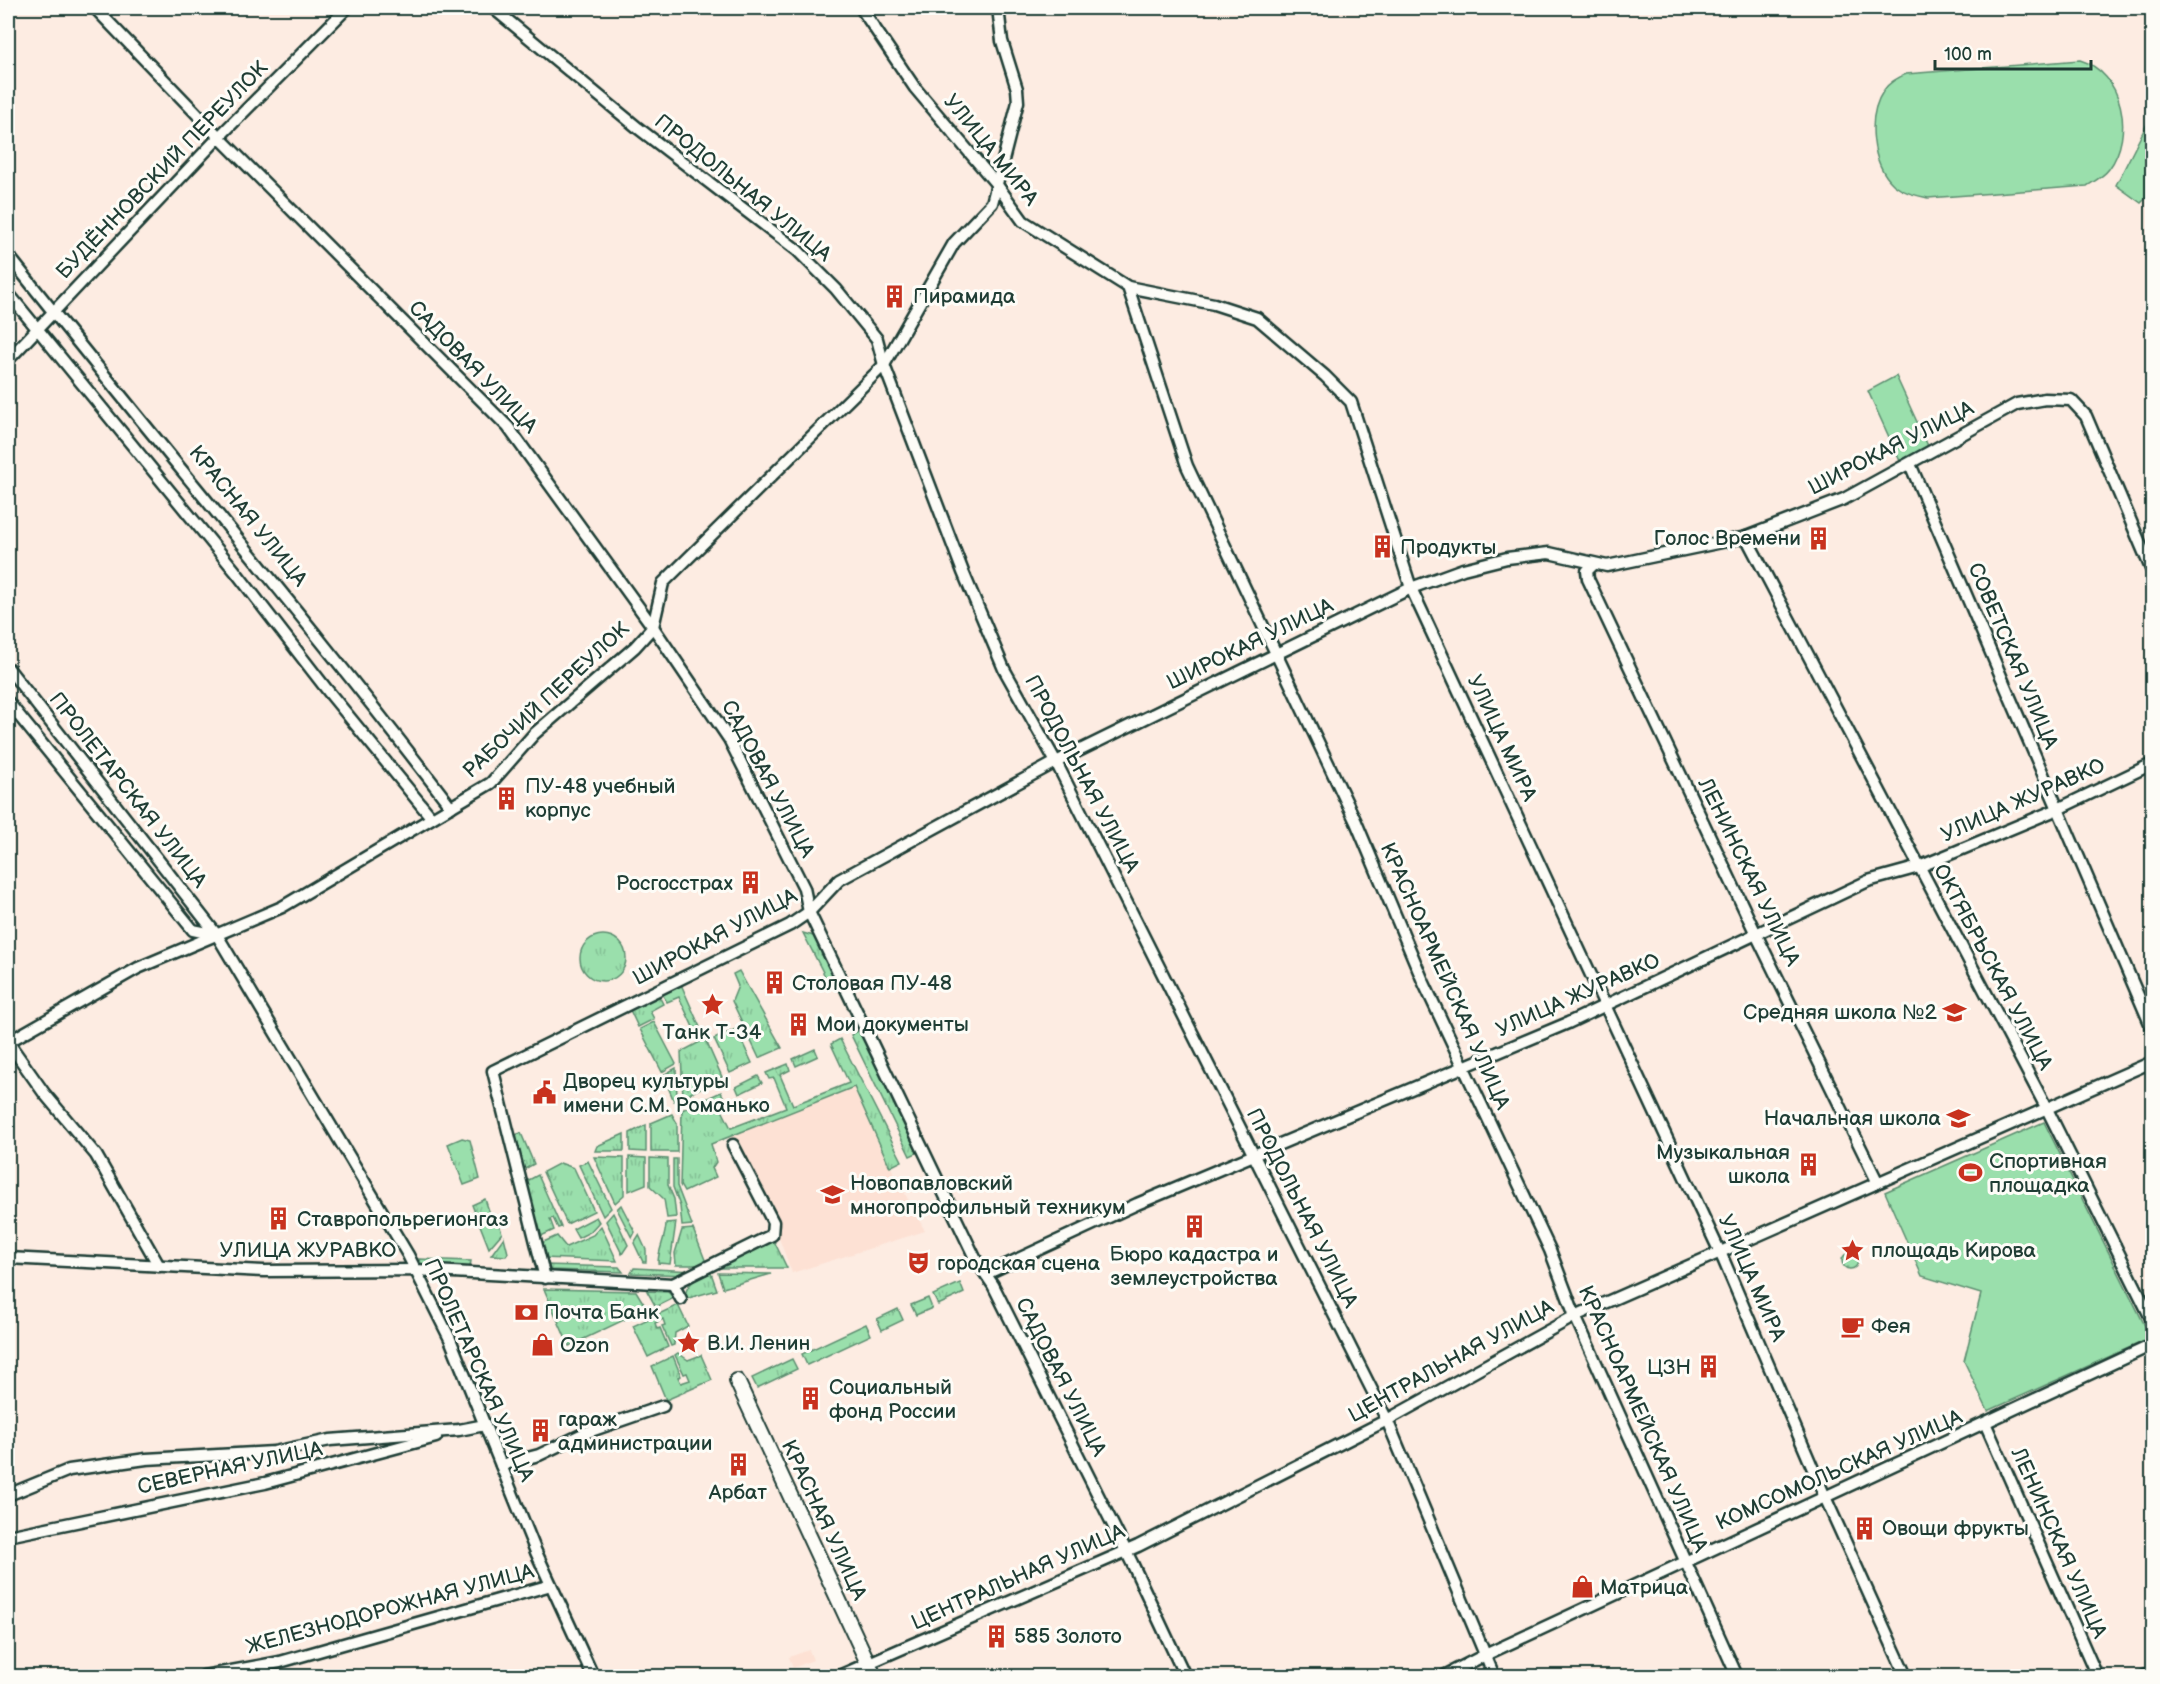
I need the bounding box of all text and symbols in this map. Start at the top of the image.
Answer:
scale bar [1935,33,2091,71]
text: 100 m [1944,44,1992,65]
street label: БУДЁННОВСКИЙ ПЕРЕУЛОК [51,55,273,284]
street label: УЛИЦА МИРА [938,89,1044,211]
street label: ПРОДОЛЬНАЯ УЛИЦА [650,109,837,267]
building icon: Пирамида [882,283,908,309]
place label: Пирамида [913,284,1016,309]
street label: САДОВАЯ УЛИЦА [403,296,543,439]
street label: ШИРОКАЯ УЛИЦА [1804,395,1978,501]
street label: КРАСНАЯ УЛИЦА [184,441,313,592]
building icon: Голос Времени [1806,525,1832,551]
place label: Голос Времени [1654,526,1801,551]
building icon: Продукты [1369,534,1395,560]
place label: Продукты [1400,535,1496,560]
street label: СОВЕТСКАЯ УЛИЦА [1962,559,2064,753]
street label: ШИРОКАЯ УЛИЦА [1163,593,1338,695]
street label: РАБОЧИЙ ПЕРЕУЛОК [458,616,635,783]
street label: ПРОДОЛЬНАЯ УЛИЦА [1019,671,1145,877]
street label: УЛИЦА МИРА [1462,671,1542,805]
street label: ПРОЛЕТАРСКАЯ УЛИЦА [44,687,212,893]
street label: САДОВАЯ УЛИЦА [716,696,820,862]
street label: УЛИЦА ЖУРАВКО [1937,753,2109,847]
street label: ЛЕНИНСКАЯ УЛИЦА [1692,773,1805,970]
place label: ПУ-48 учебный корпус [525,774,676,823]
building icon: ПУ-48 учебный корпус [494,785,520,811]
street label: КРАСНОАРМЕЙСКАЯ УЛИЦА [1375,839,1515,1114]
street label: ОКТЯБРЬСКАЯ УЛИЦА [1928,860,2058,1074]
building icon: Росгосстрах [738,870,764,896]
place label: Росгосстрах [616,871,734,896]
street label: ШИРОКАЯ УЛИЦА [629,883,802,991]
street label: УЛИЦА ЖУРАВКО [1492,948,1664,1042]
building icon: Столовая ПУ-48 [761,970,787,996]
place label: Столовая ПУ-48 [792,971,952,996]
place icon: Танк Т-34 [699,991,725,1017]
school or university icon: Средняя школа №2 [1942,999,1968,1025]
place label: Средняя школа №2 [1743,1000,1938,1025]
building icon: Мои документы [785,1011,811,1037]
place label: Мои документы [816,1012,969,1037]
place label: Танк Т-34 [663,1020,762,1045]
place label: Дворец культуры имени С.М. Романько [563,1069,770,1118]
public building icon: Дворец культуры имени С.М. Романько [532,1080,558,1106]
street label: ПРОДОЛЬНАЯ УЛИЦА [1241,1104,1363,1312]
school or university icon: Начальная школа [1946,1105,1972,1131]
place label: Начальная школа [1764,1106,1942,1131]
place label: Музыкальная школа [1656,1140,1791,1189]
place label: Cпортивная площадка [1989,1149,2107,1198]
building icon: Музыкальная школа [1795,1151,1821,1177]
sports icon: Cпортивная площадка [1958,1160,1984,1186]
place label: Новопавловский многопрофильный техникум [850,1171,1126,1220]
school or university icon: Новопавловский многопрофильный техникум [819,1182,845,1208]
building icon: Ставропольрегионгаз [266,1206,292,1232]
place label: Ставропольрегионгаз [297,1207,509,1232]
street label: УЛИЦА МИРА [1713,1211,1791,1346]
building icon: Бюро кадастра и землеустройства [1181,1213,1207,1239]
place icon: площадь Кирова [1840,1237,1866,1263]
street label: УЛИЦА ЖУРАВКО [220,1238,396,1263]
place label: площадь Кирова [1871,1238,2037,1263]
place label: Бюро кадастра и землеустройства [1110,1242,1278,1291]
theatre icon: городская сцена [906,1250,932,1276]
place label: городская сцена [937,1251,1101,1276]
street label: ПРОЛЕТАРСКАЯ УЛИЦА [419,1255,540,1486]
street label: КРАСНОАРМЕЙСКАЯ УЛИЦА [1573,1282,1713,1557]
street label: САДОВАЯ УЛИЦА [1010,1294,1112,1461]
street label: ЦЕНТРАЛЬНАЯ УЛИЦА [1344,1294,1558,1428]
bank icon: Почта Банк [513,1299,539,1325]
place label: Почта Банк [544,1300,659,1325]
cafe icon: Фея [1840,1313,1866,1339]
place label: Фея [1871,1314,1911,1339]
place icon: В.И. Ленин [676,1330,702,1356]
place label: В.И. Ленин [707,1331,810,1356]
shop icon: Ozon [529,1332,555,1358]
place label: Ozon [560,1333,609,1358]
building icon: ЦЗН [1696,1354,1722,1380]
place label: ЦЗН [1647,1355,1691,1380]
place label: Социальный фонд России [829,1375,956,1424]
building icon: Социальный фонд России [798,1386,824,1412]
street label: КОМСОМОЛЬСКАЯ УЛИЦА [1712,1404,1966,1536]
place label: гараж администрации [558,1407,712,1456]
building icon: гараж администрации [527,1418,553,1444]
street label: СЕВЕРНАЯ УЛИЦА [135,1436,325,1500]
street label: КРАСНАЯ УЛИЦА [776,1436,872,1604]
street label: ЛЕНИНСКАЯ УЛИЦА [2005,1443,2112,1642]
building icon: Арбат [725,1451,751,1477]
place label: Арбат [708,1480,767,1505]
building icon: Овощи фрукты [1851,1515,1877,1541]
place label: Овощи фрукты [1882,1516,2029,1541]
street label: ЦЕНТРАЛЬНАЯ УЛИЦА [907,1519,1129,1635]
street label: ЖЕЛЕЗНОДОРОЖНАЯ УЛИЦА [243,1558,537,1660]
shop icon: Матрица [1569,1574,1595,1600]
place label: Матрица [1600,1575,1689,1600]
building icon: 585 Золото [983,1623,1009,1649]
place label: 585 Золото [1014,1624,1122,1649]

